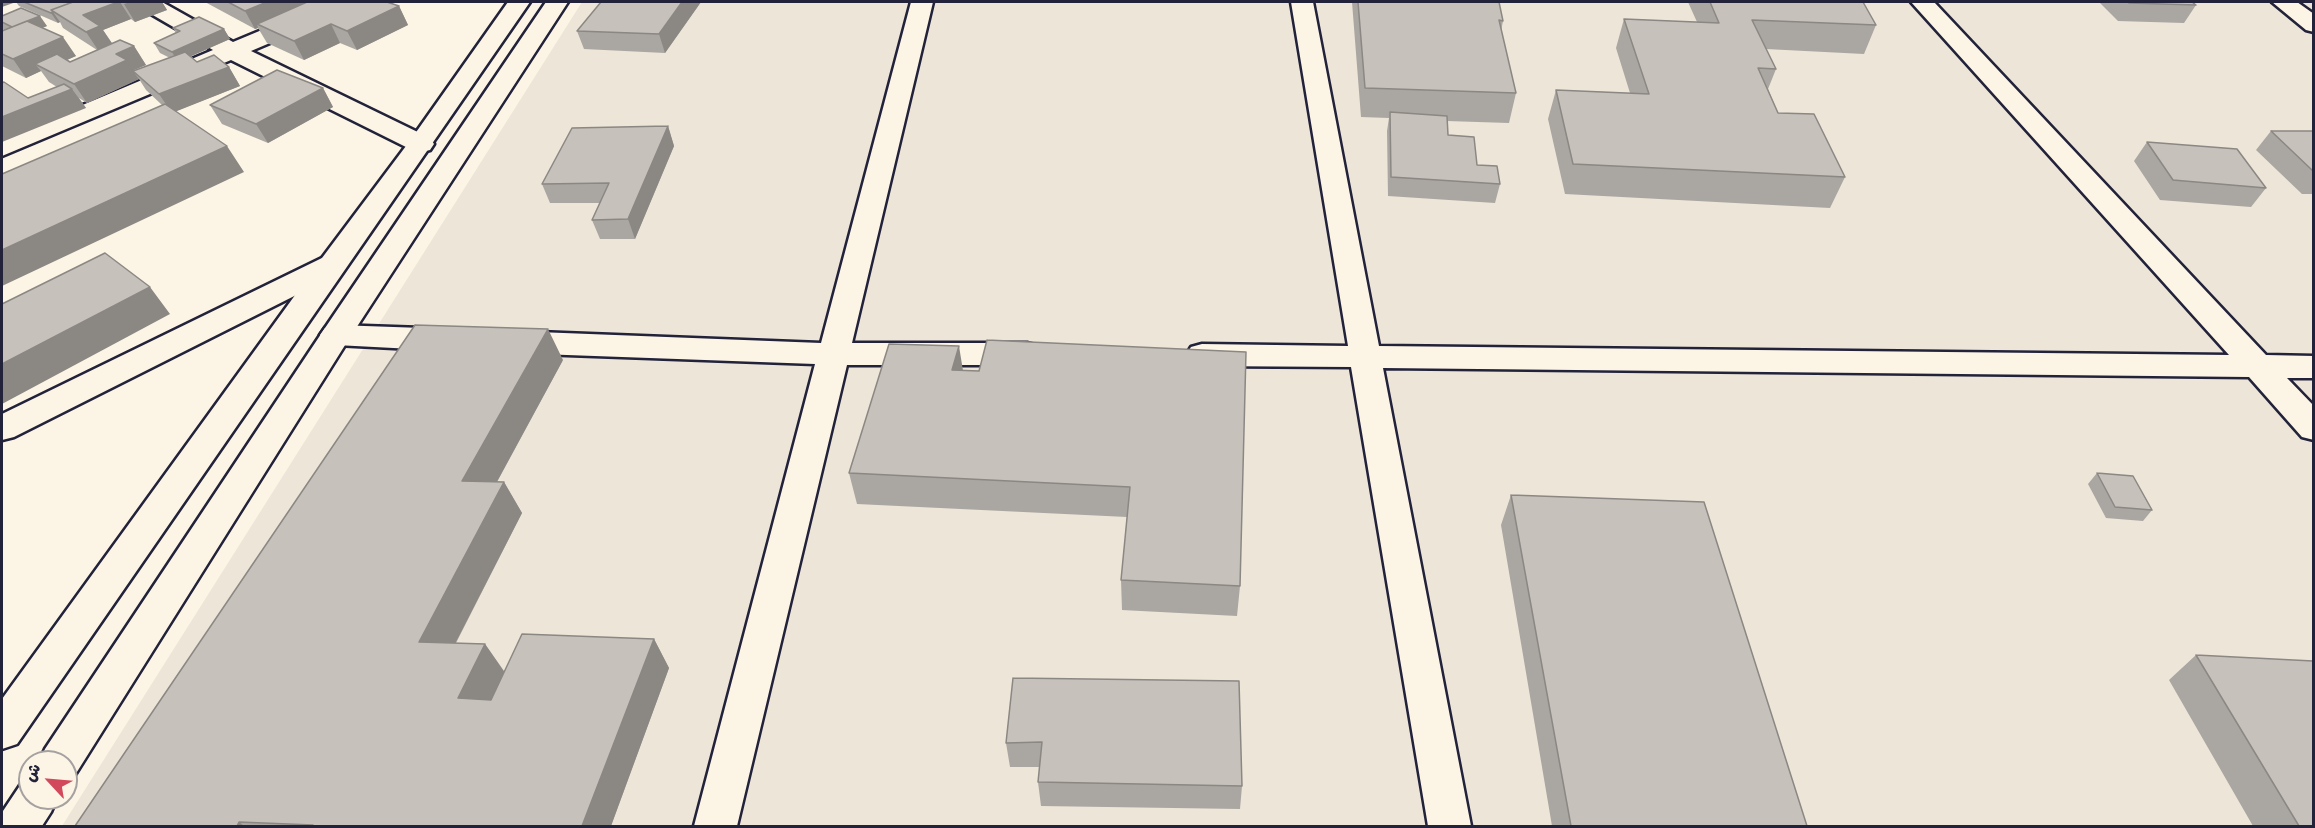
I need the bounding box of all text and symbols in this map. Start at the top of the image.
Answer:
north arrow [18,750,78,810]
text: ش [19,760,48,786]

